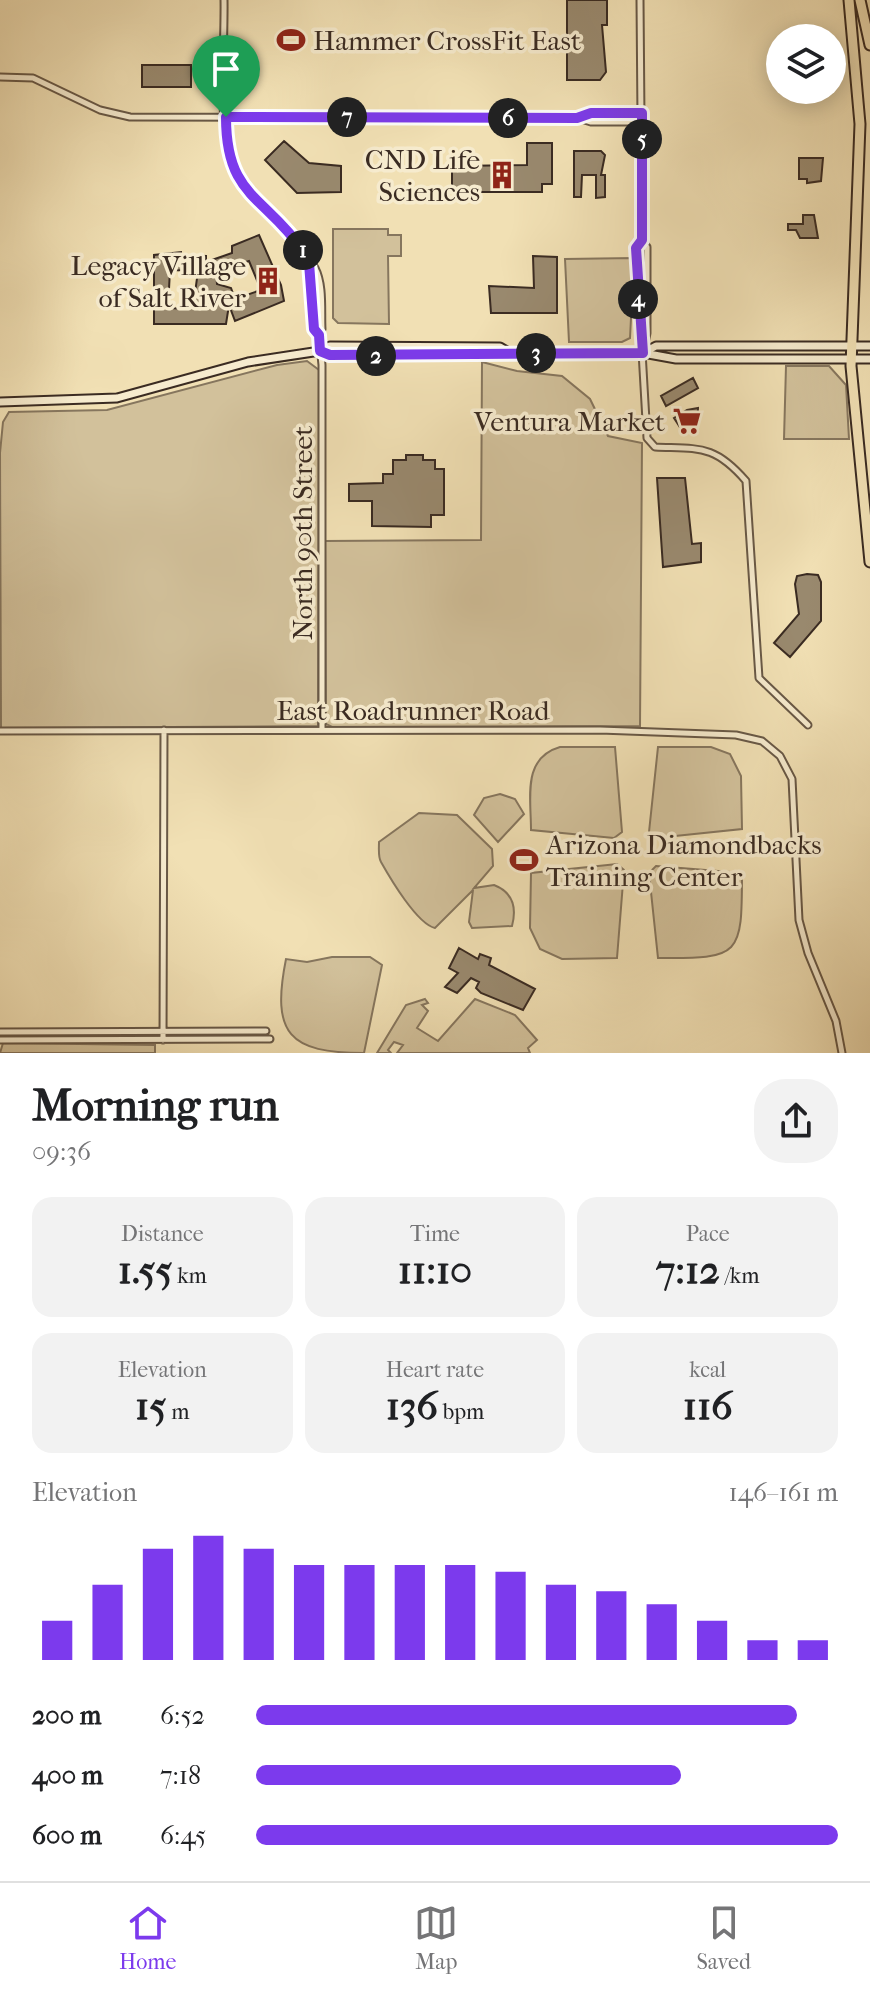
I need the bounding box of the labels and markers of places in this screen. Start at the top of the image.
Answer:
place label: Hammer CrossFit East [313,24,581,57]
sports icon: Hammer CrossFit East [276,25,306,55]
pin [192,35,260,117]
pin: 7 [327,97,367,137]
pin: 6 [488,98,528,138]
pin: 5 [622,119,662,159]
place label: CND Life Sciences [365,143,480,208]
building icon: CND Life Sciences [487,160,517,190]
pin: 1 [283,230,323,270]
place label: Legacy Village of Salt River [70,249,246,314]
building icon: Legacy Village of Salt River [253,266,283,296]
pin: 4 [618,279,658,319]
pin: 3 [516,333,556,373]
pin: 2 [356,336,396,376]
place label: Ventura Market [473,405,665,438]
supermarket icon: Ventura Market [672,406,702,436]
place label: Arizona Diamondbacks Training Center [545,828,822,893]
sports icon: Arizona Diamondbacks Training Center [509,845,539,875]

